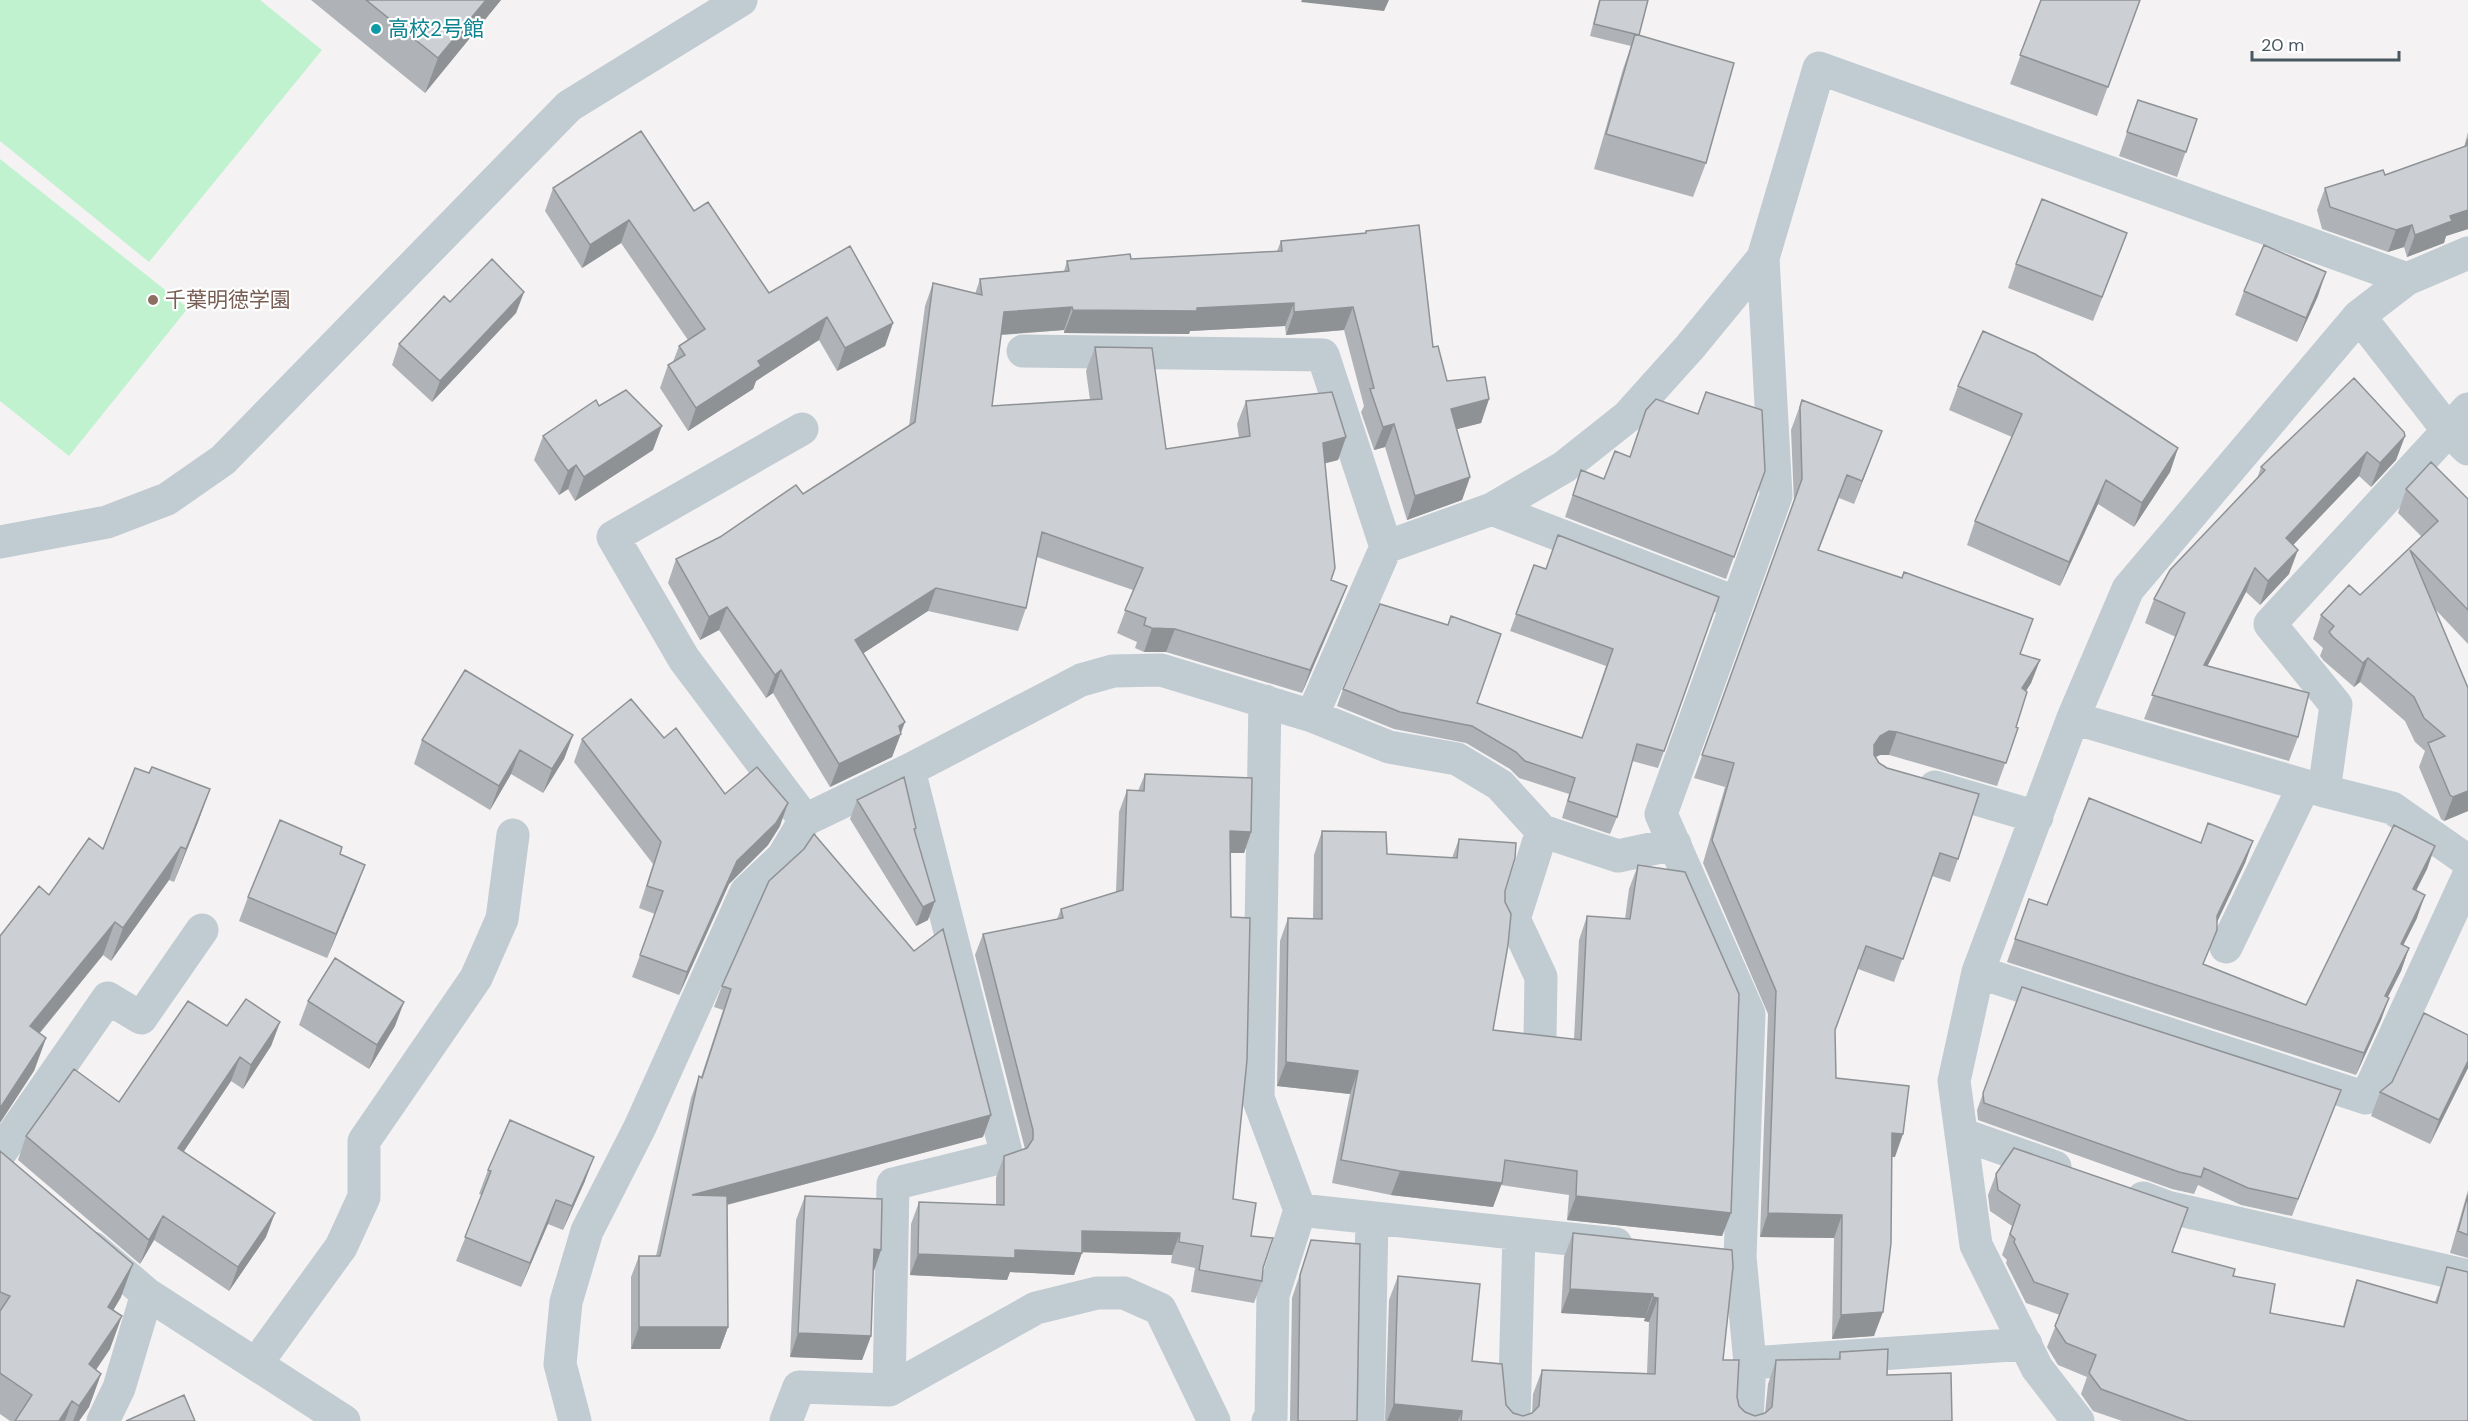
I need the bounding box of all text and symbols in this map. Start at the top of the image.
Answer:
place label: 高校2号館 [388,15,484,43]
marker: 高校2号館 [369,22,383,36]
scale bar [2252,24,2399,62]
text: 20 m [2261,33,2304,57]
place label: 千葉明徳学園 [165,286,291,314]
marker: 千葉明徳学園 [146,293,160,307]

